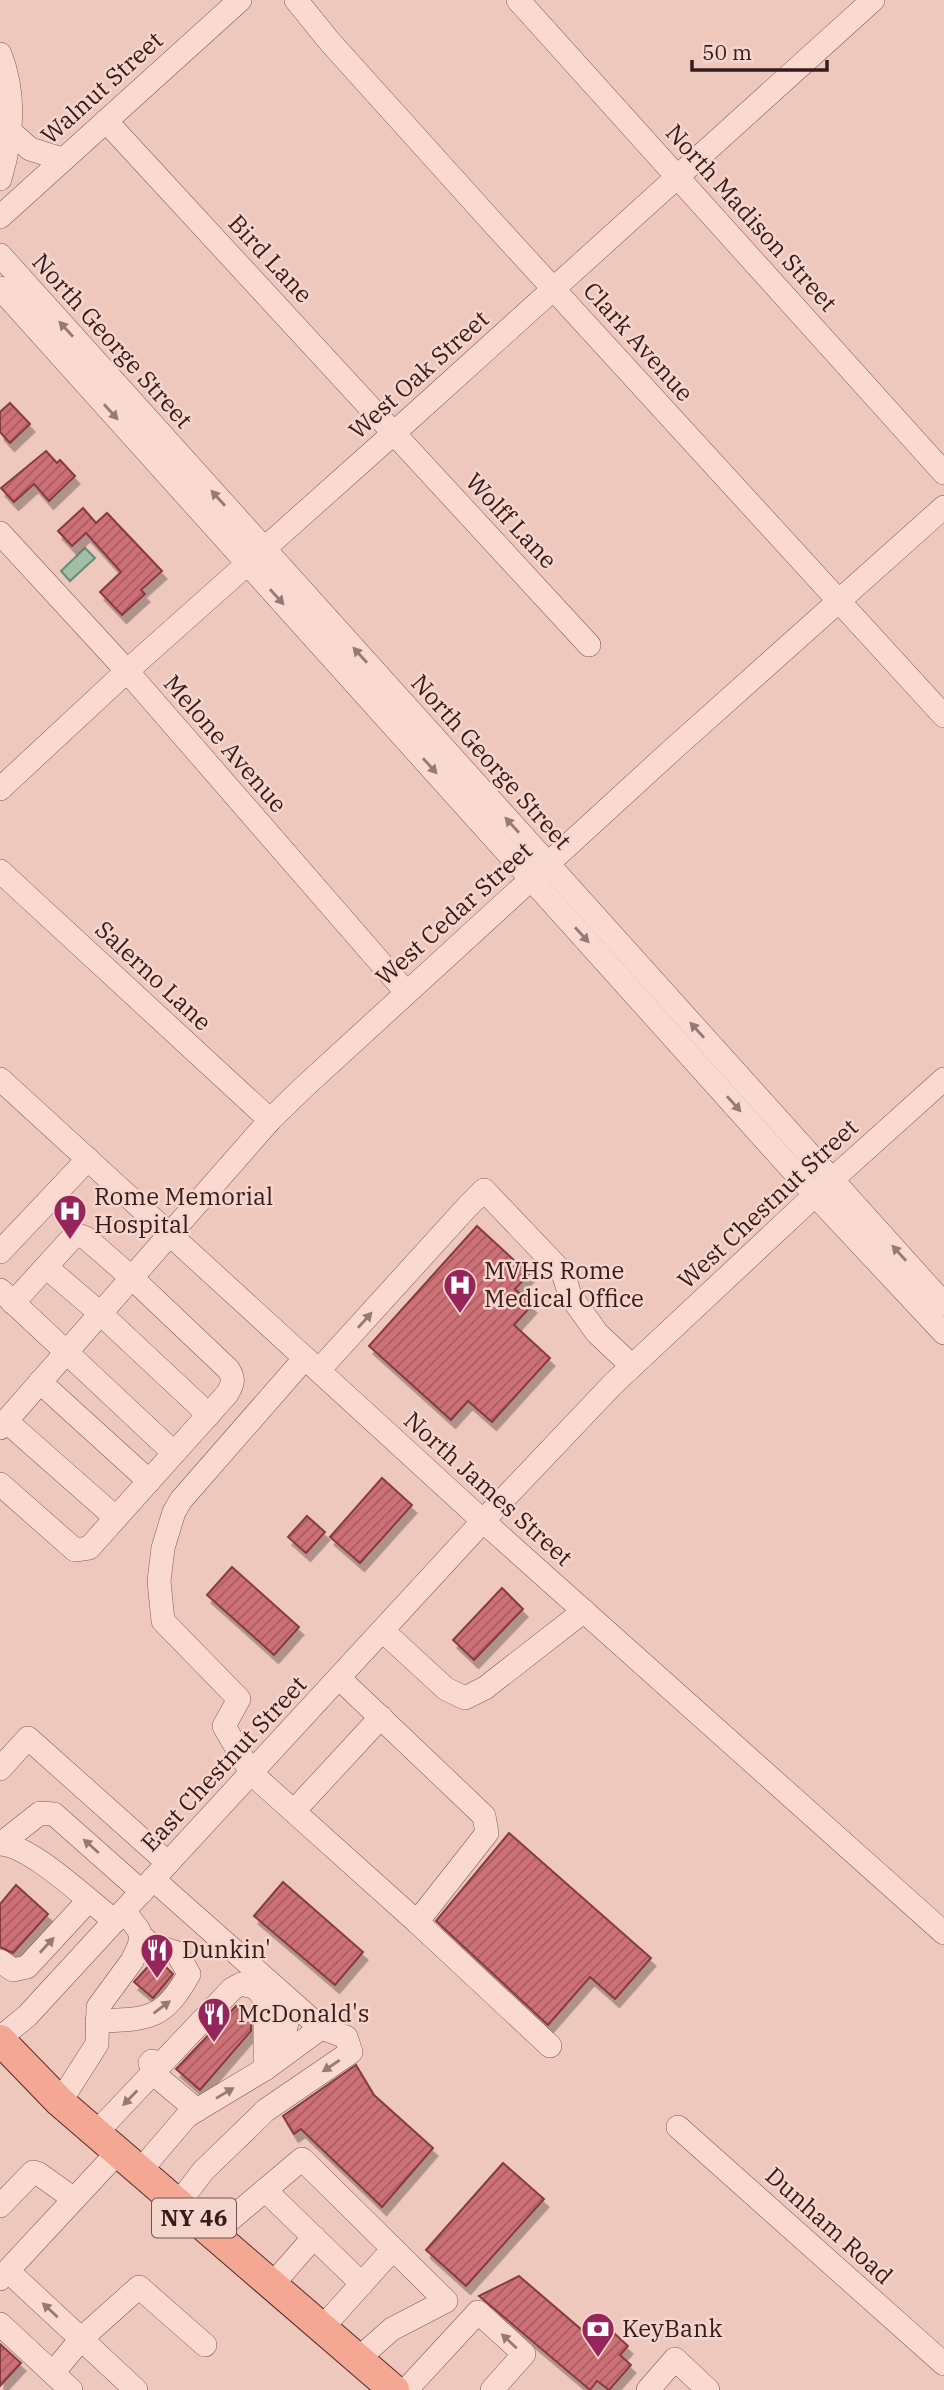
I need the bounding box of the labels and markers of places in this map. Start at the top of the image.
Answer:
place label: Rome Memorial Hospital [94,1180,273,1240]
hospital icon: Rome Memorial Hospital [51,1192,89,1241]
place label: MVHS Rome Medical Office [484,1254,644,1314]
hospital icon: MVHS Rome Medical Office [441,1266,479,1315]
restaurant icon: Dunkin' [138,1931,176,1980]
place label: Dunkin' [182,1933,271,1965]
restaurant icon: McDonald's [195,1995,233,2044]
place label: McDonald's [238,1997,370,2029]
bank icon: KeyBank [579,2310,617,2359]
place label: KeyBank [622,2312,722,2344]

